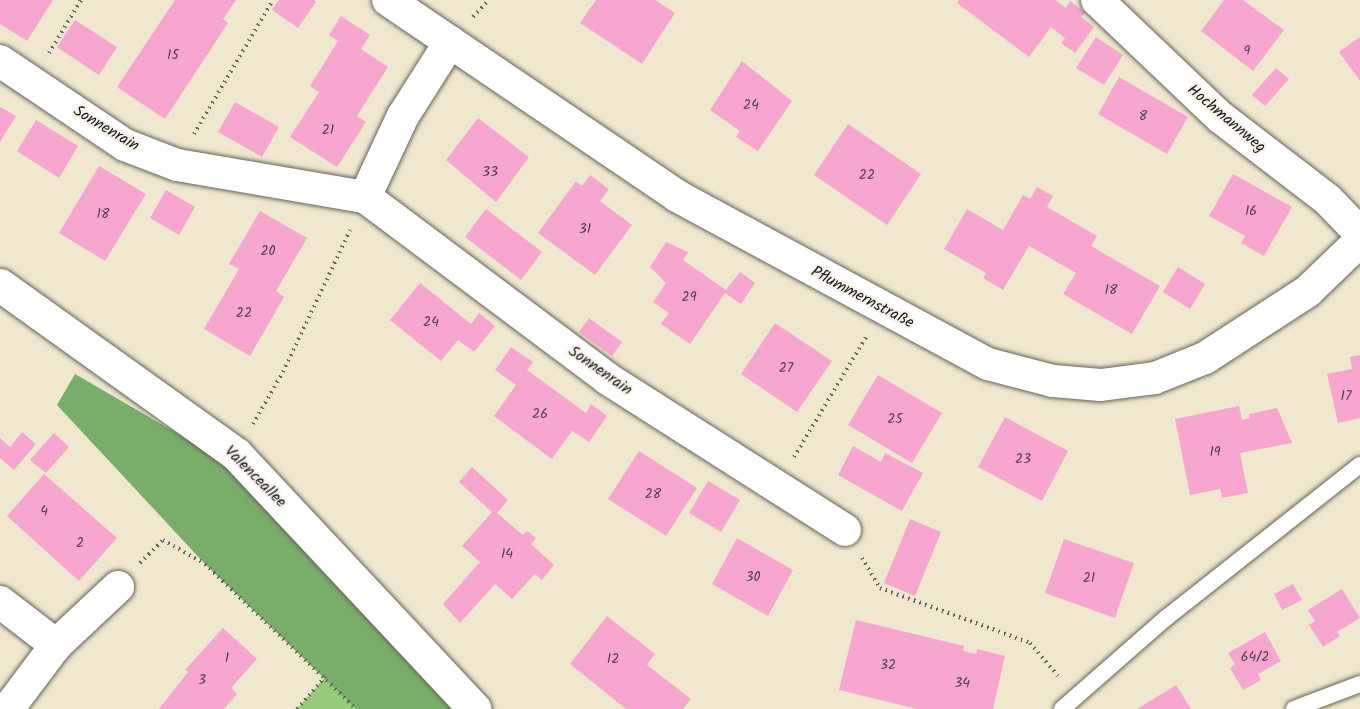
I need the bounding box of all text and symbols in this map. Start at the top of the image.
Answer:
house number: 9 [1244,43,1250,59]
house number: 15 [167,47,179,63]
street label: Hochmannweg [1183,81,1269,157]
house number: 24 [743,97,759,113]
street label: Sonnenrain [69,102,143,156]
house number: 8 [1139,108,1147,124]
house number: 21 [322,122,334,138]
house number: 33 [482,164,498,180]
house number: 22 [859,167,875,183]
house number: 16 [1245,203,1257,219]
house number: 18 [97,206,109,222]
house number: 31 [579,221,591,237]
house number: 20 [260,243,276,259]
street label: Pflummernstraße [807,263,917,333]
house number: 18 [1105,282,1117,298]
house number: 29 [682,289,696,305]
house number: 22 [236,305,252,321]
house number: 24 [423,314,439,330]
street label: Sonnenrain [564,342,636,400]
house number: 27 [779,360,793,376]
house number: 17 [1341,388,1351,404]
house number: 26 [532,406,548,422]
house number: 25 [887,411,903,427]
street label: Valenceallee [220,442,290,512]
house number: 19 [1209,444,1221,460]
house number: 23 [1015,451,1031,467]
house number: 28 [645,486,661,502]
house number: 4 [40,503,48,519]
house number: 2 [76,535,84,551]
house number: 14 [501,546,513,562]
house number: 30 [746,569,760,585]
house number: 21 [1083,570,1095,586]
house number: 64/2 [1241,649,1269,665]
house number: 1 [225,650,229,666]
house number: 12 [607,651,619,667]
house number: 32 [880,657,896,673]
house number: 3 [198,672,206,688]
house number: 34 [954,675,970,691]

